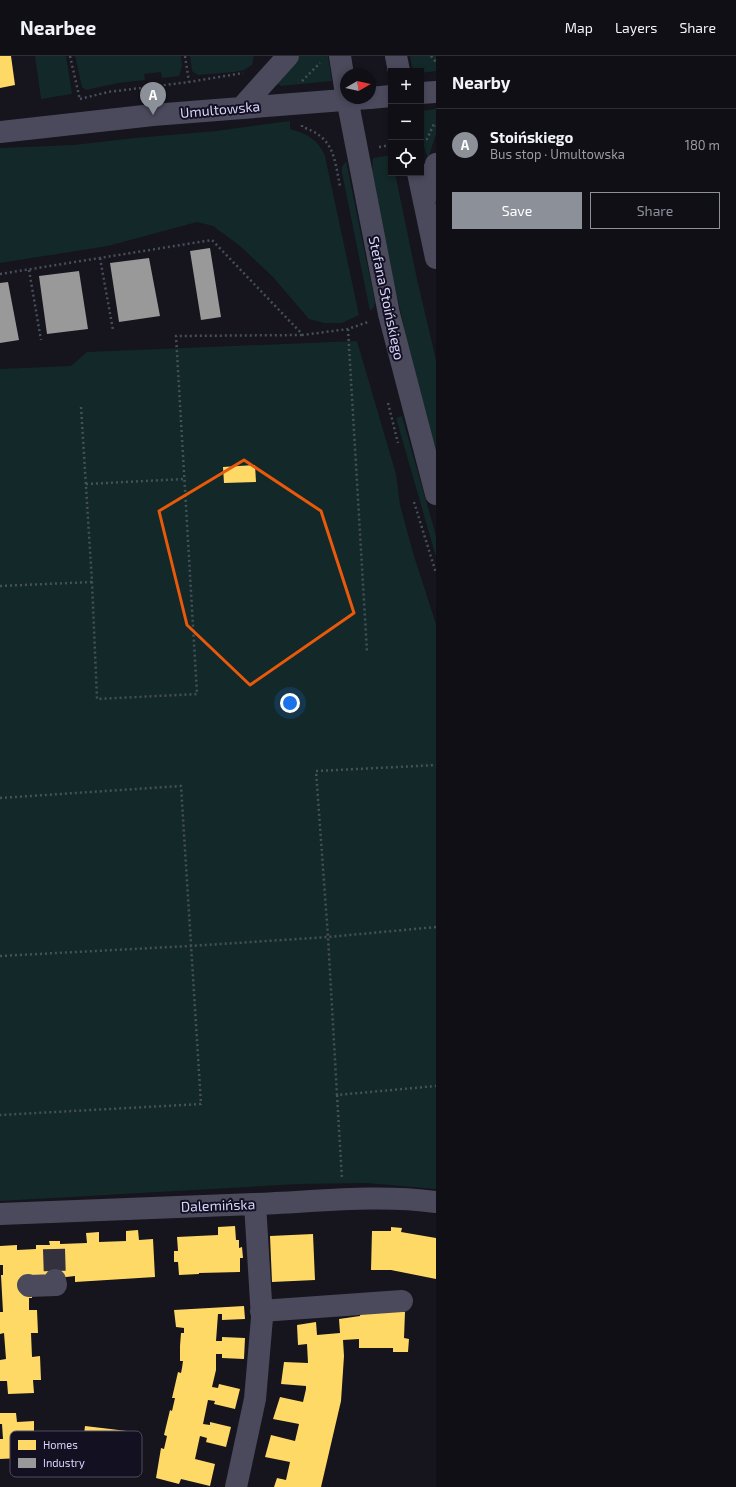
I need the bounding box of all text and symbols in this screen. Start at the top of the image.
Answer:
text: Nearbee [20,16,96,39]
text: Map [565,19,593,36]
text: Layers [615,19,657,36]
text: Share [679,19,716,36]
north arrow [340,68,376,104]
map controls [388,68,424,176]
button: + [388,68,424,104]
text: Nearby [452,72,510,92]
pin: A [140,82,166,115]
street label: Umultowska [179,97,261,121]
button: − [388,104,424,140]
text: Stoińskiego [490,128,573,146]
text: A [461,137,469,153]
text: 180 m [685,137,720,153]
button: locate [388,140,424,176]
text: Bus stop · Umultowska [490,146,625,162]
button: Save [452,192,582,229]
button: Share [590,192,720,229]
street label: Stefana Stoińskiego [366,235,408,362]
your location [280,693,300,713]
street label: Dalemińska [180,1195,256,1215]
legend [10,1431,142,1477]
text: Homes [43,1438,78,1451]
text: Industry [43,1456,85,1469]

